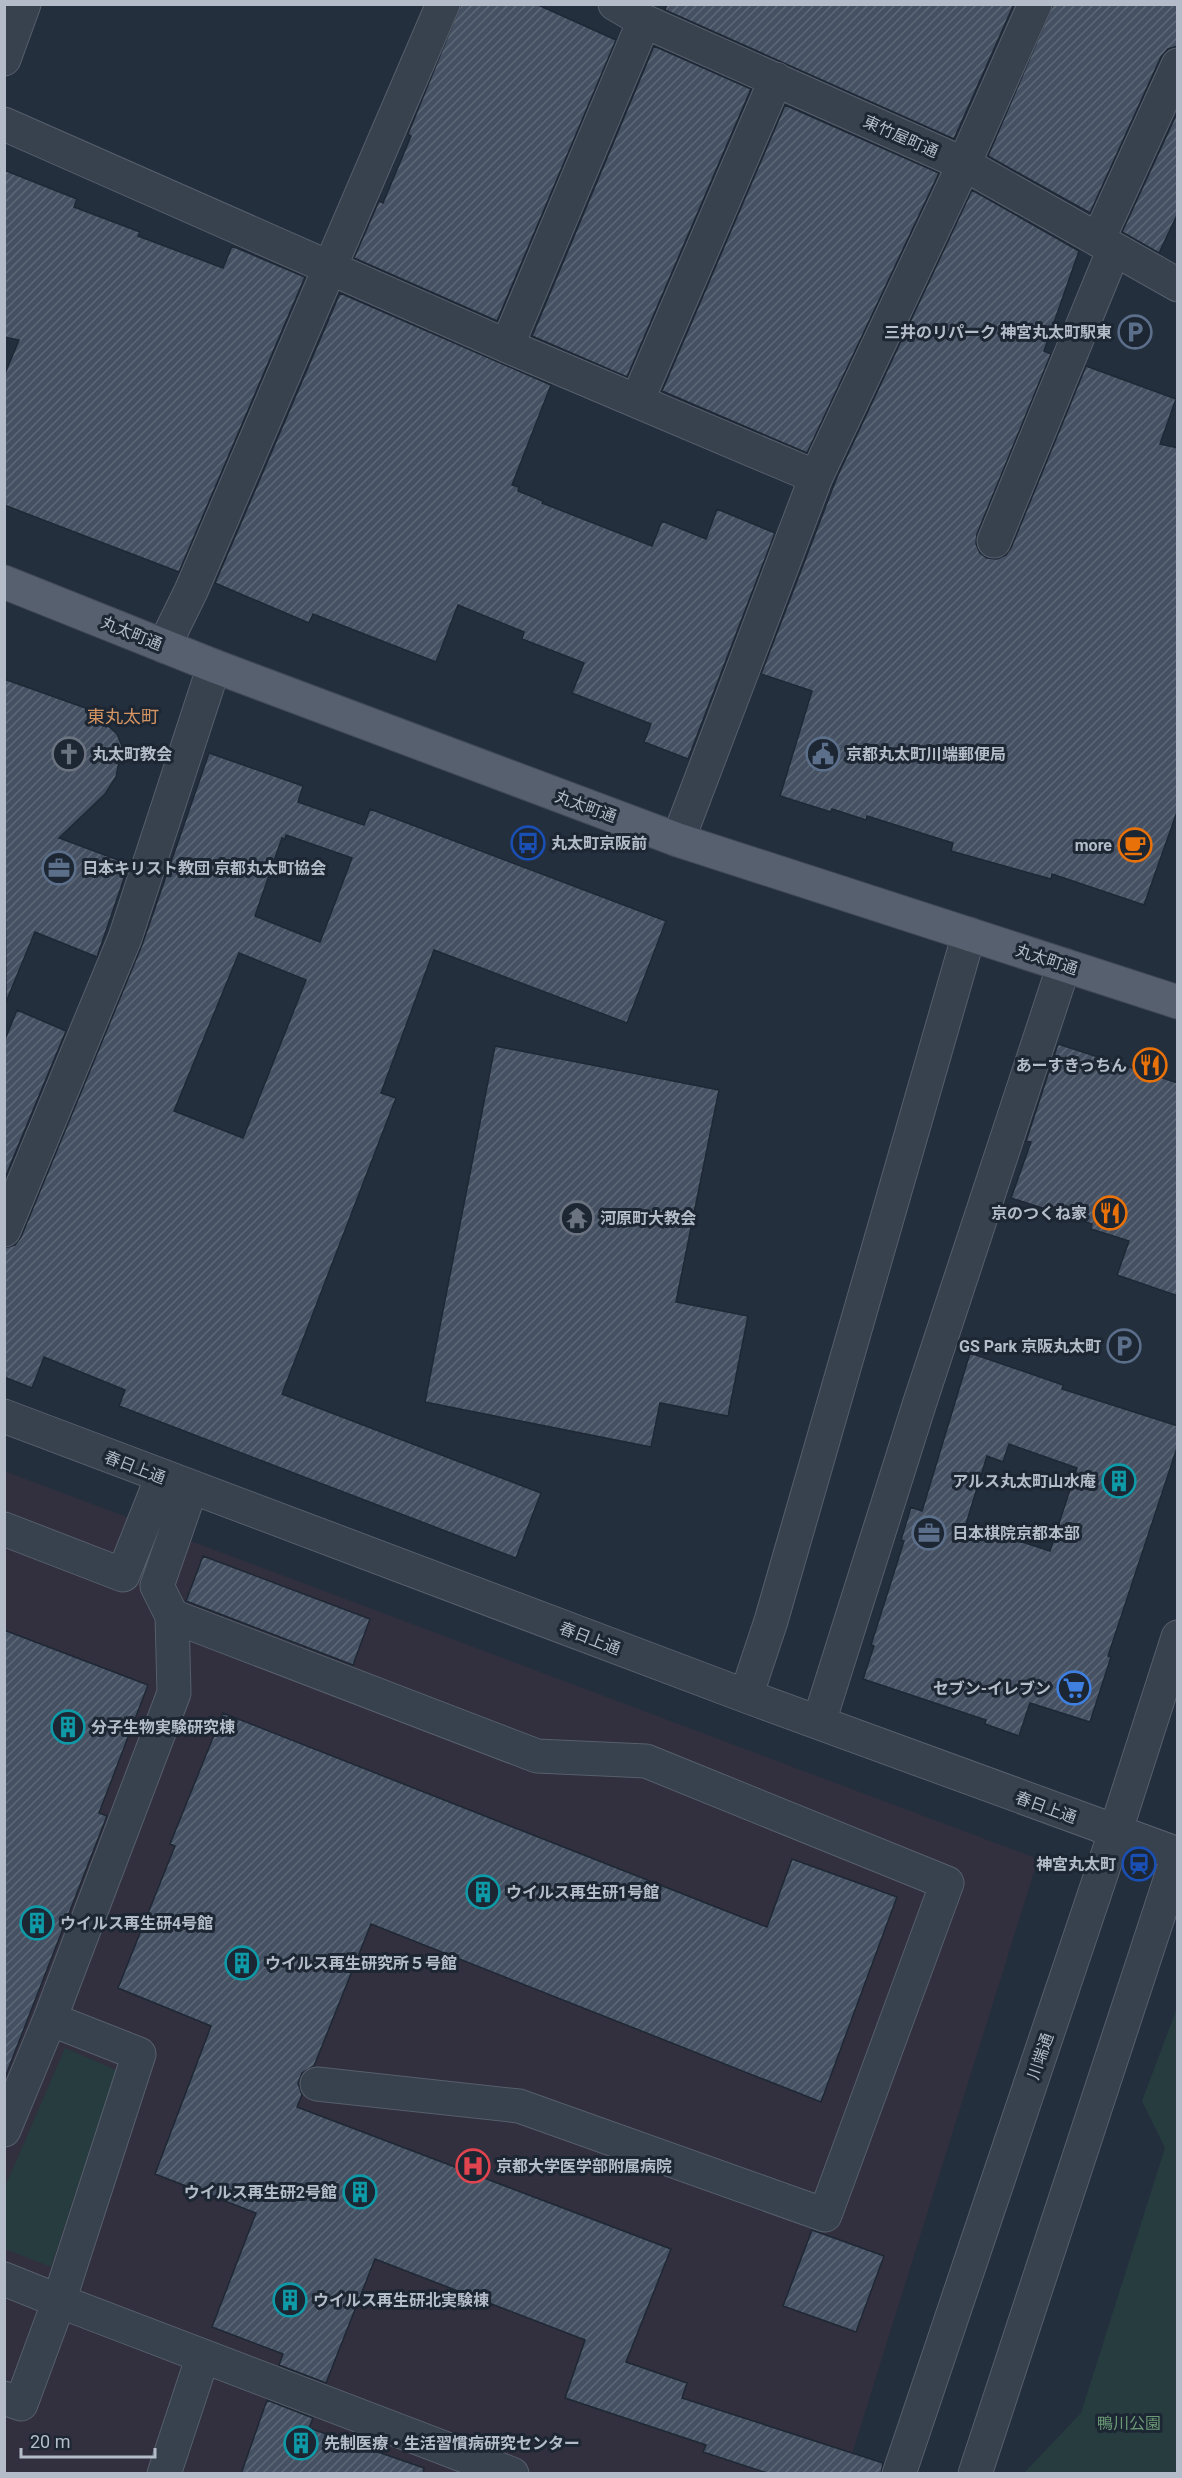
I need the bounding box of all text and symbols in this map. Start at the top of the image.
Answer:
street label: 東竹屋町通 [860,112,941,161]
parking icon: 三井のリパーク 神宮丸太町駅東 [1117,314,1153,350]
place label: 三井のリパーク 神宮丸太町駅東 [884,323,1112,342]
street label: 丸太町通 [99,613,165,654]
district label: 東丸太町 [87,706,159,727]
church icon: 丸太町教会 [51,736,87,772]
public building icon: 京都丸太町川端郵便局 [805,736,841,772]
place label: 丸太町教会 [92,745,172,764]
place label: 京都丸太町川端郵便局 [846,745,1006,764]
street label: 丸太町通 [553,787,619,826]
bus stop icon: 丸太町京阪前 [510,825,546,861]
cafe icon: more [1117,827,1153,863]
place label: 丸太町京阪前 [551,834,647,853]
place label: more [1075,836,1112,855]
office icon: 日本キリスト教団 京都丸太町協会 [41,850,77,886]
place label: 日本キリスト教団 京都丸太町協会 [82,859,326,878]
street label: 丸太町通 [1013,941,1080,978]
restaurant icon: あーすきっちん [1132,1047,1168,1083]
place label: あーすきっちん [1016,1056,1127,1075]
restaurant icon: 京のつくね家 [1092,1195,1128,1231]
temple icon: 河原町大教会 [559,1200,595,1236]
place label: 京のつくね家 [991,1204,1087,1223]
place label: 河原町大教会 [600,1209,696,1228]
parking icon: GS Park 京阪丸太町 [1106,1328,1142,1364]
place label: GS Park 京阪丸太町 [959,1337,1101,1356]
street label: 春日上通 [102,1447,168,1488]
building icon: アルス丸太町山水庵 [1101,1463,1137,1499]
place label: アルス丸太町山水庵 [952,1472,1096,1491]
office icon: 日本棋院京都本部 [911,1515,947,1551]
place label: 日本棋院京都本部 [952,1524,1080,1543]
street label: 春日上通 [557,1618,623,1659]
supermarket icon: セブン-イレブン [1056,1670,1092,1706]
place label: セブン-イレブン [933,1679,1051,1698]
building icon: 分子生物実験研究棟 [50,1709,86,1745]
place label: 分子生物実験研究棟 [91,1718,235,1737]
street label: 春日上通 [1013,1788,1079,1827]
station icon: 神宮丸太町 [1121,1846,1157,1882]
place label: 神宮丸太町 [1036,1855,1116,1874]
building icon: ウイルス再生研1号館 [465,1874,501,1910]
place label: ウイルス再生研1号館 [506,1883,659,1902]
building icon: ウイルス再生研4号館 [19,1905,55,1941]
place label: ウイルス再生研4号館 [60,1914,213,1933]
building icon: ウイルス再生研究所５号館 [224,1945,260,1981]
place label: ウイルス再生研究所５号館 [265,1954,457,1973]
street label: 川端通 [1024,2030,1057,2082]
hospital icon: 京都大学医学部附属病院 [455,2148,491,2184]
place label: 京都大学医学部附属病院 [496,2157,672,2176]
building icon: ウイルス再生研2号館 [342,2174,378,2210]
place label: ウイルス再生研2号館 [184,2183,337,2202]
building icon: ウイルス再生研北実験棟 [272,2282,308,2318]
place label: ウイルス再生研北実験棟 [313,2291,489,2310]
park label: 鴨川公園 [1097,2414,1161,2433]
scale bar [21,2421,154,2459]
building icon: 先制医療・生活習慣病研究センター [283,2425,319,2461]
text: 20 m [30,2431,70,2452]
place label: 先制医療・生活習慣病研究センター [324,2434,580,2453]

